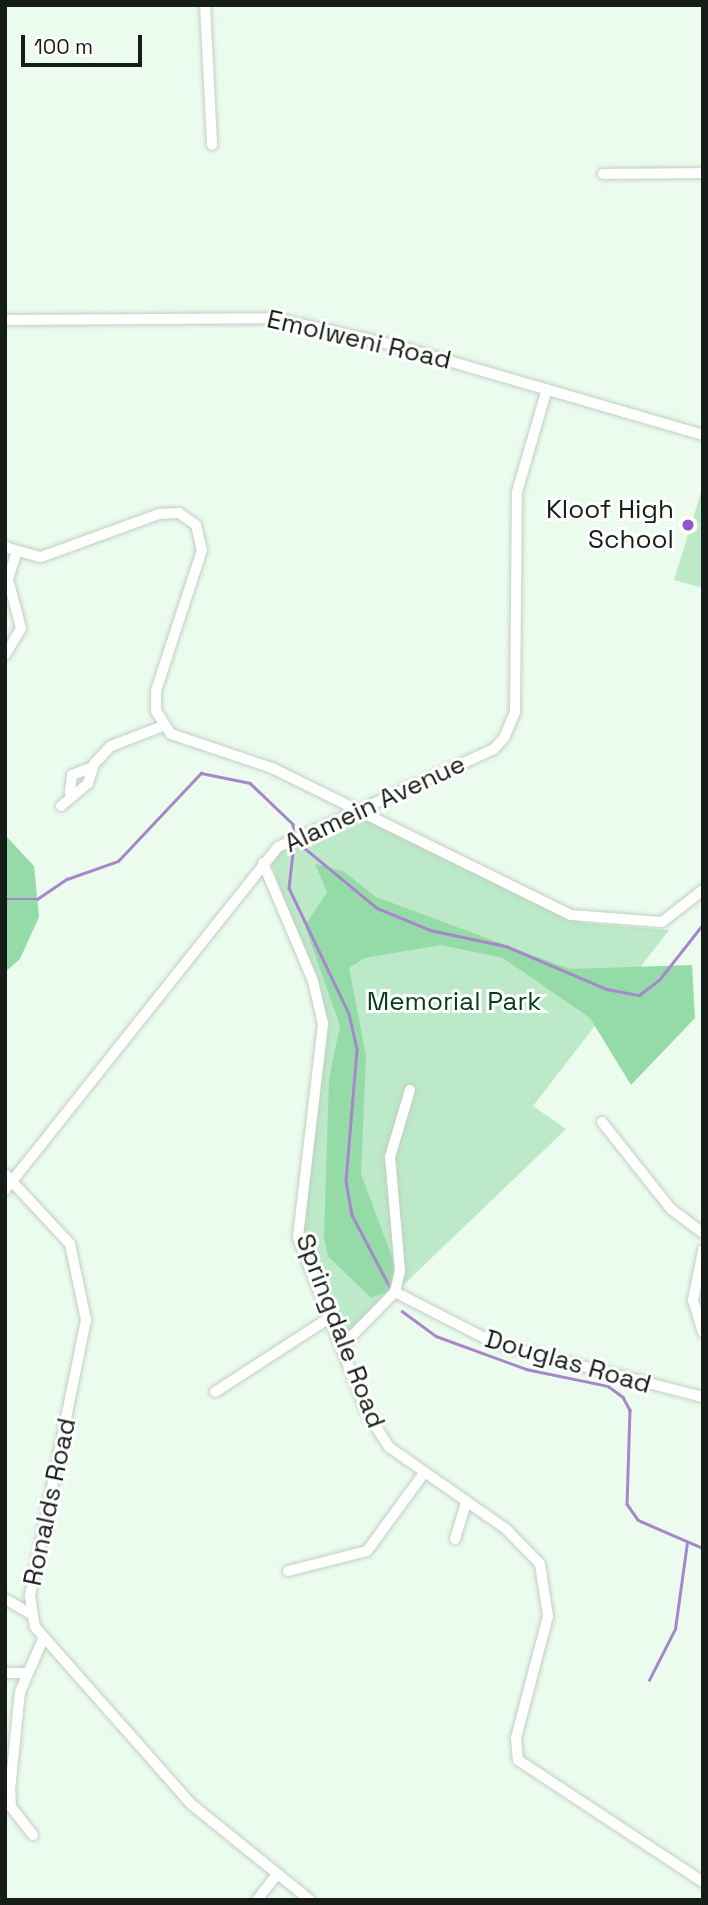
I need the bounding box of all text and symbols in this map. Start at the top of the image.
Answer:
scale bar [24,21,145,65]
text: 100 m [34,33,93,60]
street label: Emolweni Road [264,304,454,376]
place label: Kloof High School [546,494,674,556]
marker: Kloof High School [680,517,696,533]
street label: Alamein Avenue [279,748,471,860]
park label: Memorial Park [367,986,541,1018]
street label: Springdale Road [289,1230,391,1432]
street label: Douglas Road [481,1323,655,1401]
street label: Ronalds Road [17,1415,83,1589]

